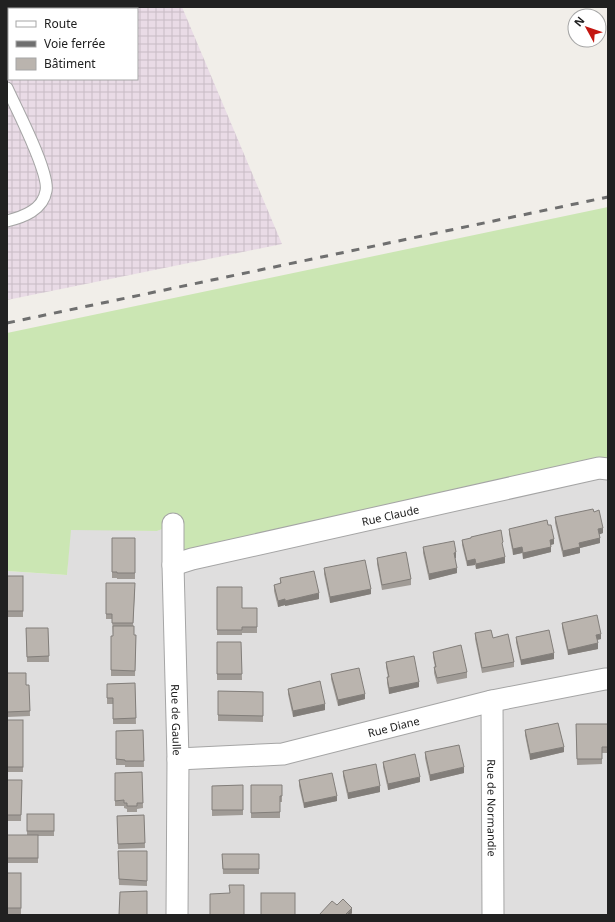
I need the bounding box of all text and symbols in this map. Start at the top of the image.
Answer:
legend [8,8,138,80]
north arrow [567,8,607,48]
text: N [570,13,588,30]
text: Route [44,15,77,32]
text: Voie ferrée [44,35,106,52]
text: Bâtiment [44,55,96,72]
street label: Rue Claude [360,501,420,528]
street label: Rue de Gaulle [169,684,185,756]
street label: Rue Diane [366,712,421,740]
street label: Rue de Normandie [485,759,500,857]

